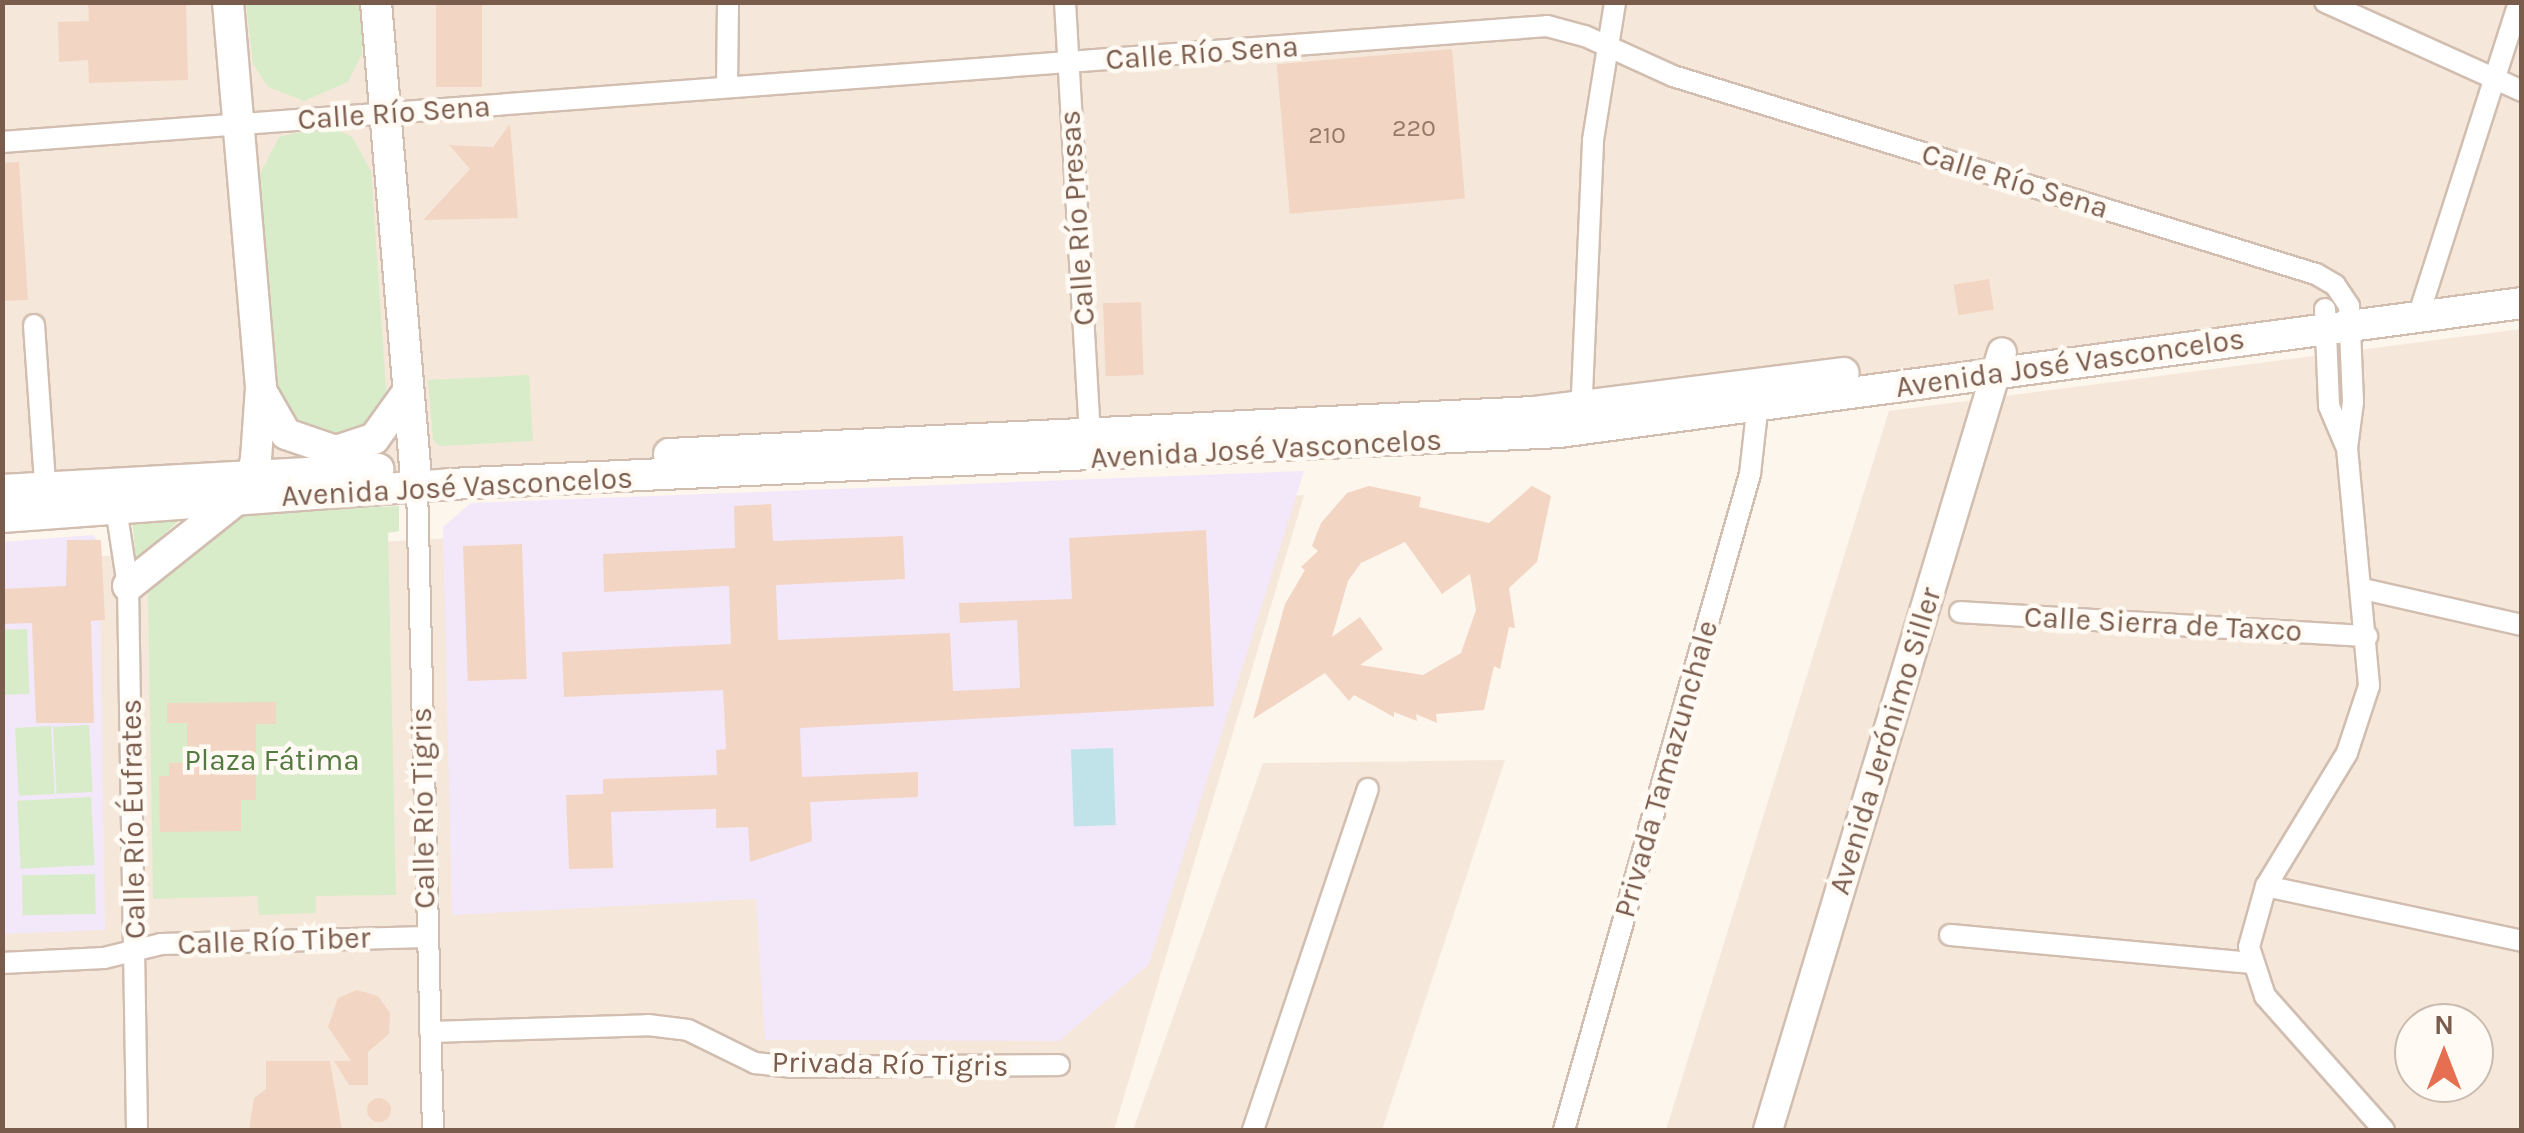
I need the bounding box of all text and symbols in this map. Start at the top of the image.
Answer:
street label: Calle Río Sena [1104,28,1300,78]
street label: Calle Río Sena [296,88,492,138]
street label: Calle Río Presas [1052,109,1102,327]
house number: 220 [1392,113,1436,143]
house number: 210 [1308,120,1346,150]
street label: Calle Río Sena [1917,136,2113,226]
street label: Avenida José Vasconcelos [1893,321,2247,405]
street label: Avenida José Vasconcelos [1089,422,1443,476]
street label: Avenida José Vasconcelos [280,460,634,514]
street label: Avenida Jerónimo Siller [1821,583,1949,899]
street label: Calle Sierra de Taxco [2023,599,2303,649]
street label: Privada Tamazunchale [1606,616,1726,922]
street label: Calle Río Éufrates [113,699,153,939]
street label: Calle Río Tigris [403,707,443,909]
park label: Plaza Fátima [184,742,360,778]
street label: Calle Río Tiber [177,920,371,962]
north arrow [2394,1003,2494,1103]
text: N [2434,1008,2454,1041]
street label: Privada Río Tigris [771,1044,1009,1084]

